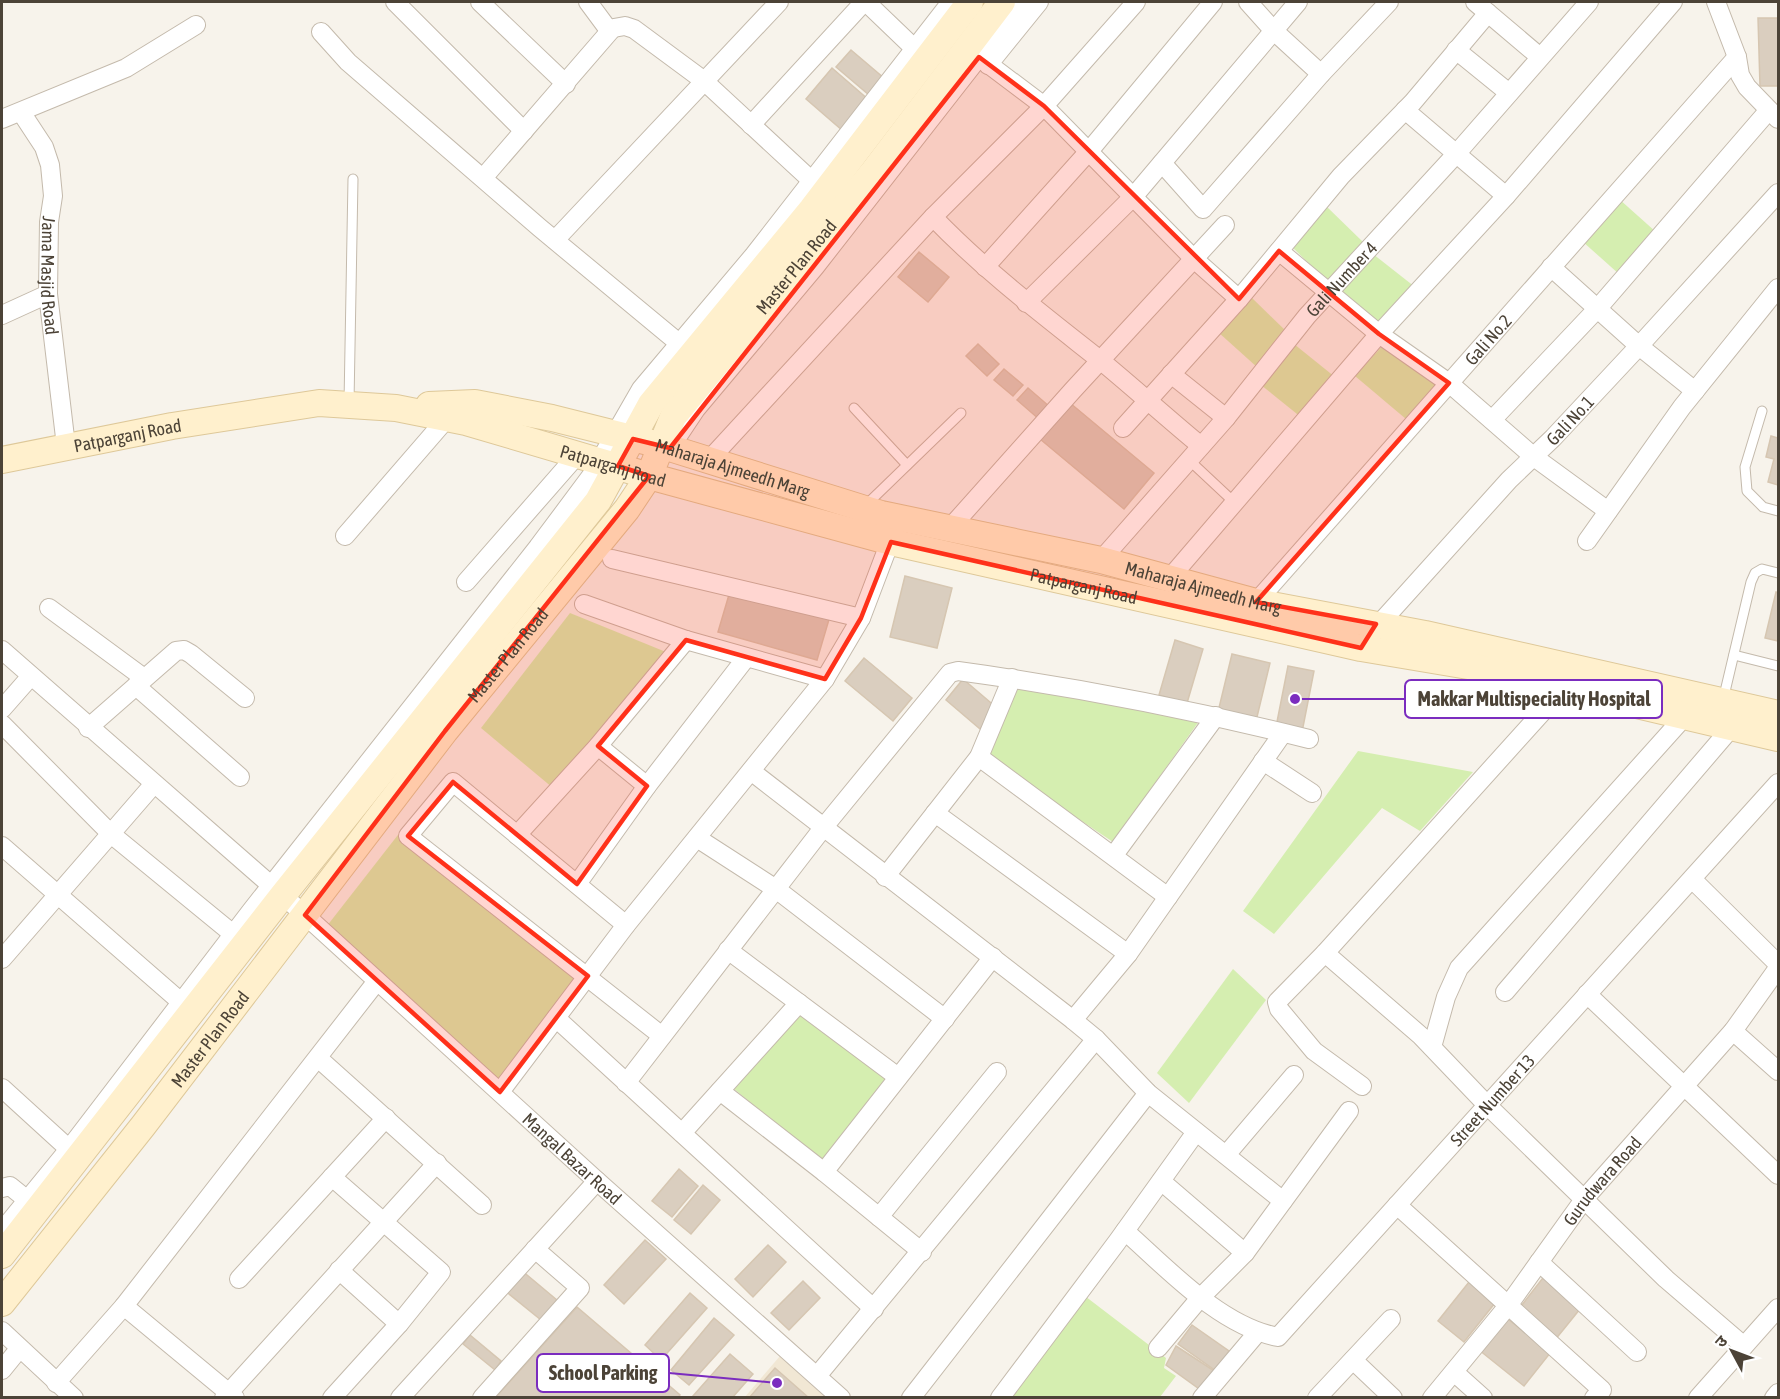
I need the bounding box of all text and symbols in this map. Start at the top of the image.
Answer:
street label: Jama Masjid Road [37,215,63,336]
street label: Master Plan Road [751,215,840,318]
street label: Gali Number 4 [1301,237,1381,321]
street label: Gali No.2 [1460,310,1516,369]
street label: Gali No.1 [1542,391,1598,449]
street label: Patparganj Road [72,414,183,456]
street label: Maharaja Ajmeedh Marg [653,434,813,502]
street label: Patparganj Road [558,440,668,491]
street label: Maharaja Ajmeedh Marg [1123,557,1283,617]
street label: Patparganj Road [1028,563,1139,608]
street label: Master Plan Road [463,604,552,706]
callout: Makkar Multispeciality Hospital [1405,680,1662,718]
text: Makkar Multispeciality Hospital [1418,687,1651,710]
street label: Master Plan Road [166,987,253,1091]
street label: Street Number 13 [1446,1050,1539,1150]
street label: Mangal Bazar Road [519,1108,626,1208]
street label: Gurudwara Road [1558,1132,1645,1229]
north arrow [1702,1321,1762,1381]
text: उ [1711,1331,1731,1351]
callout: School Parking [537,1354,669,1392]
text: School Parking [549,1361,658,1384]

